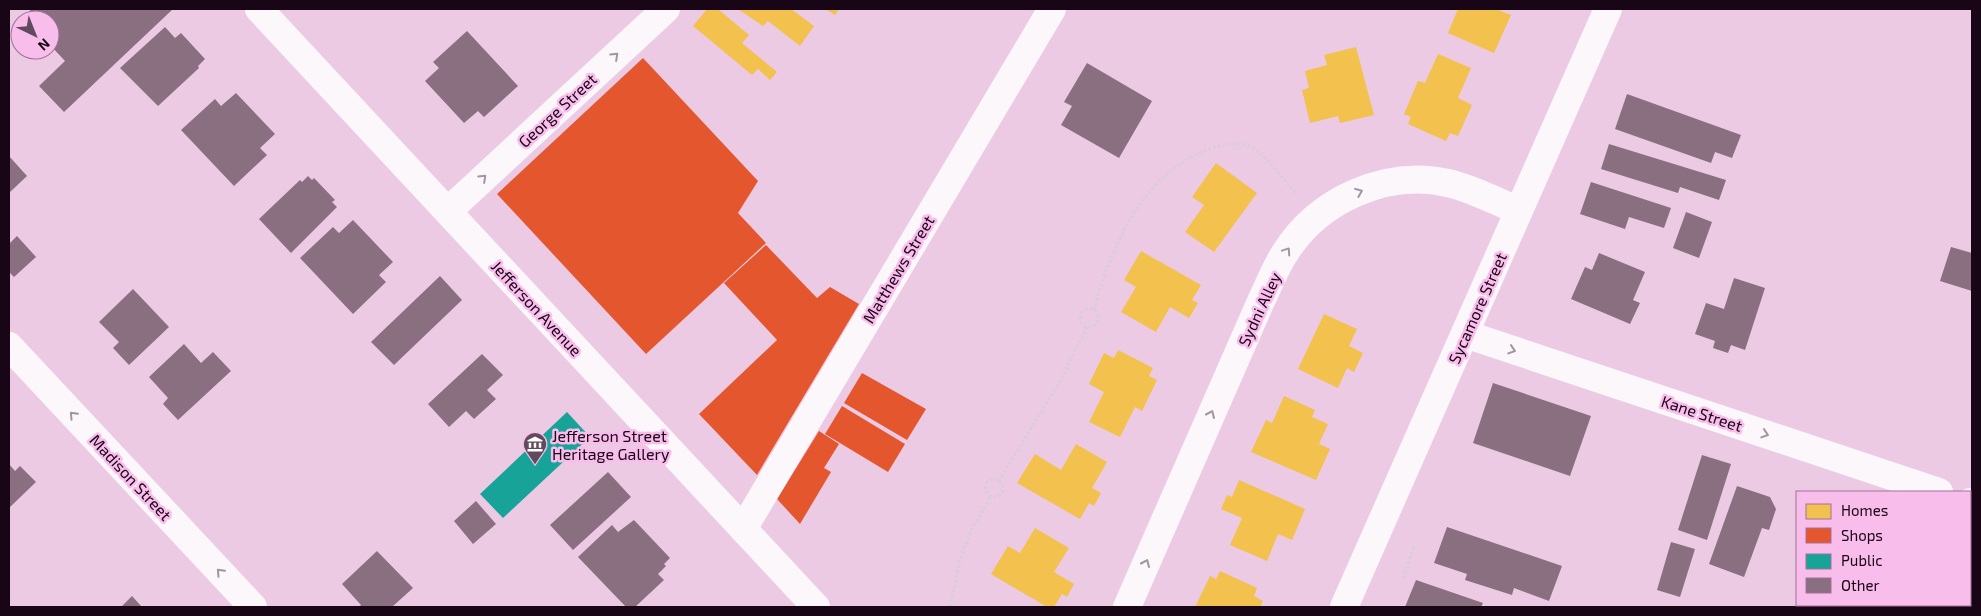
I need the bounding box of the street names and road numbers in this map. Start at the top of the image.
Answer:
street label: George Street [514,69,600,151]
street label: Matthews Street [858,212,938,326]
street label: Sycamore Street [1444,249,1510,367]
street label: Jefferson Avenue [488,256,586,360]
street label: Sydni Alley [1234,269,1285,349]
street label: Kane Street [1659,391,1745,435]
street label: Madison Street [86,430,176,524]

